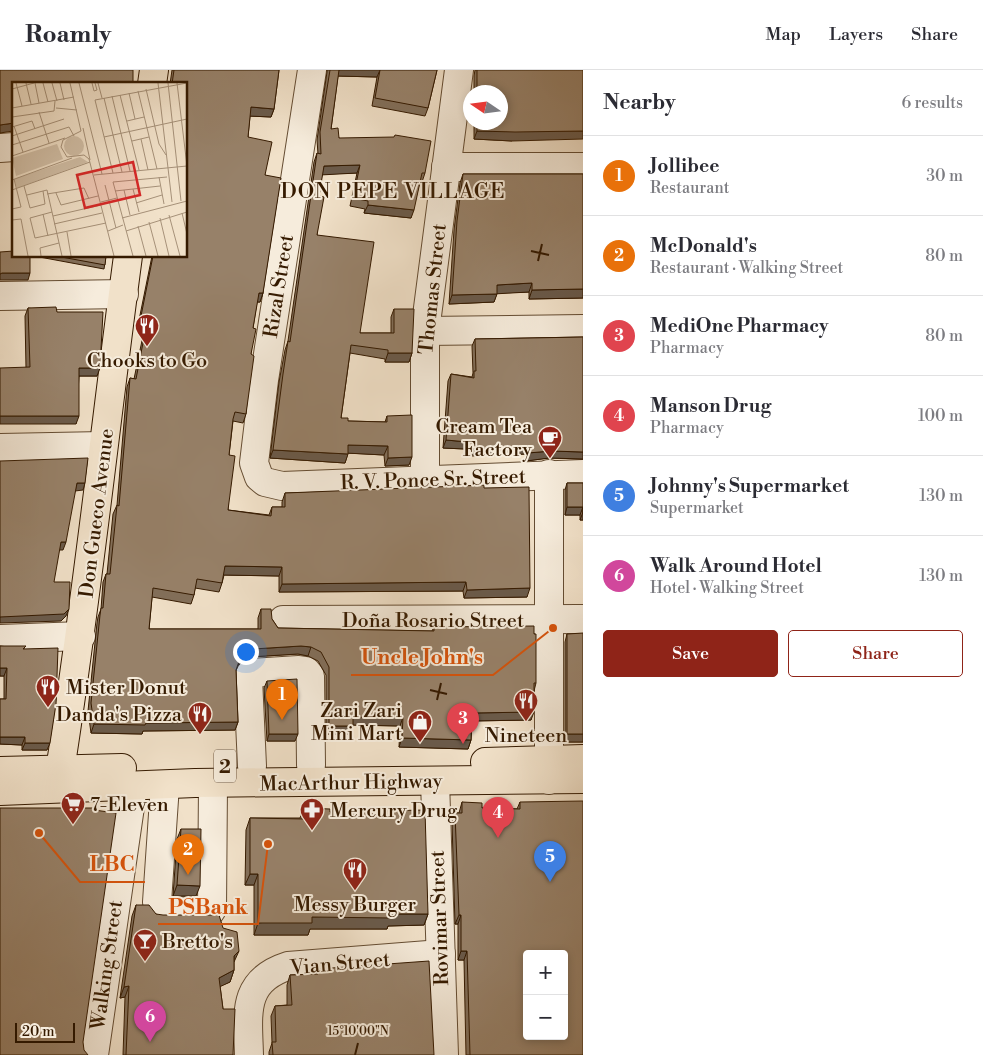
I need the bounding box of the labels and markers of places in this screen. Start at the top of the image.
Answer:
restaurant icon: Chooks to Go [134,313,160,347]
place label: Chooks to Go [87,349,207,374]
place label: Cream Tea Factory [435,415,533,463]
cafe icon: Cream Tea Factory [537,425,563,459]
callout: Uncle John's [351,639,493,675]
restaurant icon: Mister Donut [35,674,61,708]
place label: Mister Donut [66,676,186,701]
pin: 1 [266,679,298,720]
restaurant icon: Nineteen [513,688,539,722]
place label: Zari Zari Mini Mart [311,699,402,747]
restaurant icon: Danda's Pizza [187,701,213,735]
place label: Danda's Pizza [56,703,183,728]
pin: 3 [447,703,479,744]
shop icon: Zari Zari Mini Mart [407,709,433,743]
place label: Nineteen [485,724,567,749]
supermarket icon: 7-Eleven [60,791,86,825]
place label: 7-Eleven [90,793,169,818]
pharmacy icon: Mercury Drug [299,797,325,831]
pin: 4 [482,797,514,838]
place label: Mercury Drug [330,799,458,824]
pin: 2 [172,834,204,875]
pin: 5 [534,841,566,882]
callout: LBC [80,846,145,882]
restaurant icon: Messy Burger [342,857,368,891]
callout: PSBank [158,888,258,924]
place label: Messy Burger [294,893,417,918]
bar icon: Bretto's [132,928,158,962]
place label: Bretto's [161,930,233,955]
pin: 6 [134,1001,166,1042]

